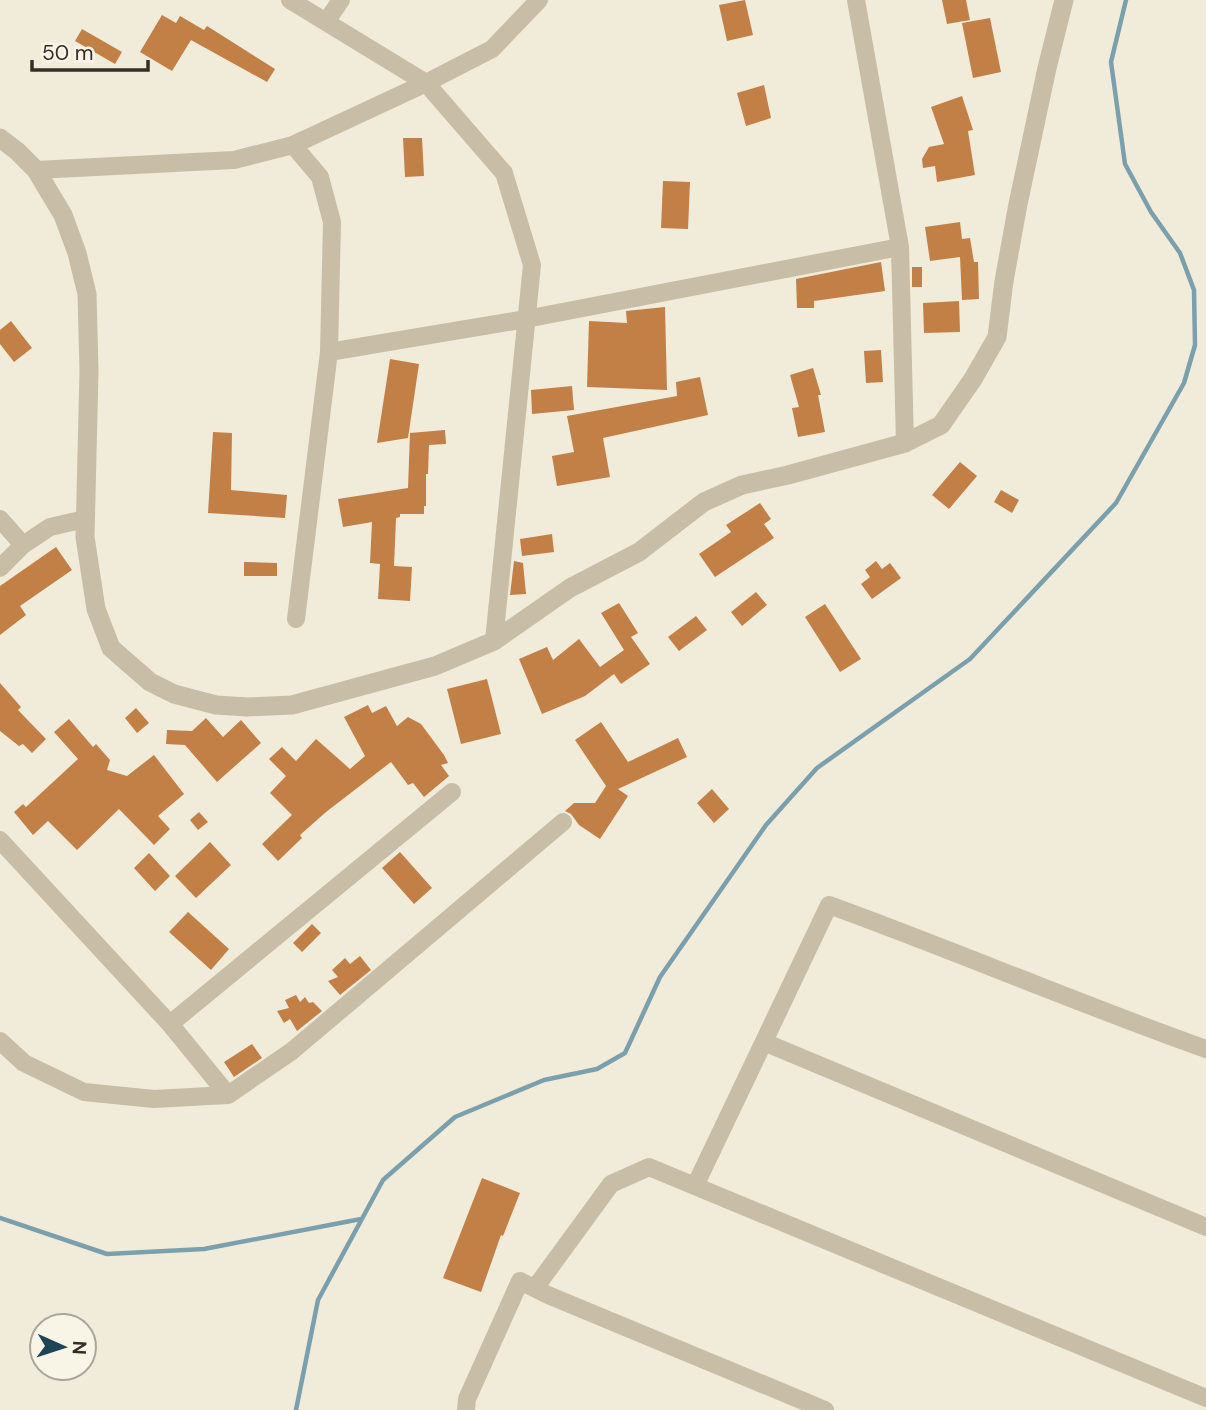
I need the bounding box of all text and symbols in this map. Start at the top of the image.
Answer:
scale bar [32,28,147,72]
text: 50 m [42,39,93,67]
north arrow [28,1312,98,1382]
text: N [67,1340,92,1355]

